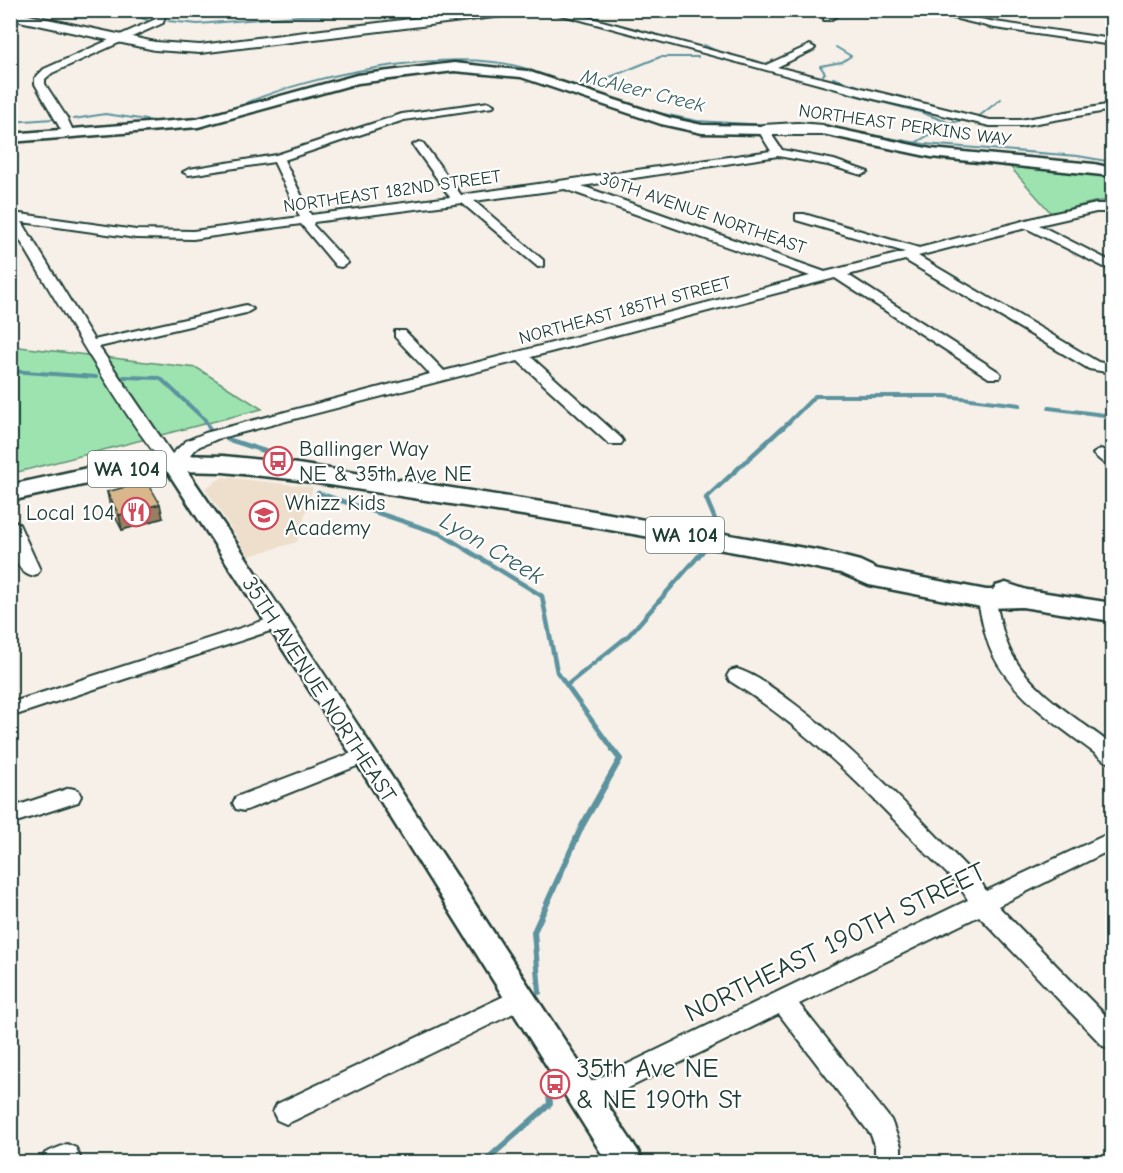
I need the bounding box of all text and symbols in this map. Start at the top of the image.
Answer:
water label: McAleer Creek [578,64,707,117]
street label: NORTHEAST PERKINS WAY [797,100,1013,151]
street label: NORTHEAST 182ND STREET [282,166,503,217]
street label: 30TH AVENUE NORTHEAST [597,168,809,259]
street label: NORTHEAST 185TH STREET [517,272,734,349]
place label: Ballinger Way NE & 35th Ave NE [299,436,472,487]
bus stop icon: Ballinger Way NE & 35th Ave NE [262,445,294,477]
road number: WA 104 [88,451,166,487]
place label: Whizz Kids Academy [285,490,385,541]
restaurant icon: Local 104 [120,496,152,528]
school or university icon: Whizz Kids Academy [248,499,280,531]
place label: Local 104 [26,500,115,526]
water label: Lyon Creek [435,506,549,590]
road number: WA 104 [646,517,724,553]
street label: 35TH AVENUE NORTHEAST [236,572,402,808]
street label: NORTHEAST 190TH STREET [680,856,991,1029]
place label: 35th Ave NE & NE 190th St [576,1053,742,1115]
bus stop icon: 35th Ave NE & NE 190th St [539,1068,571,1100]

